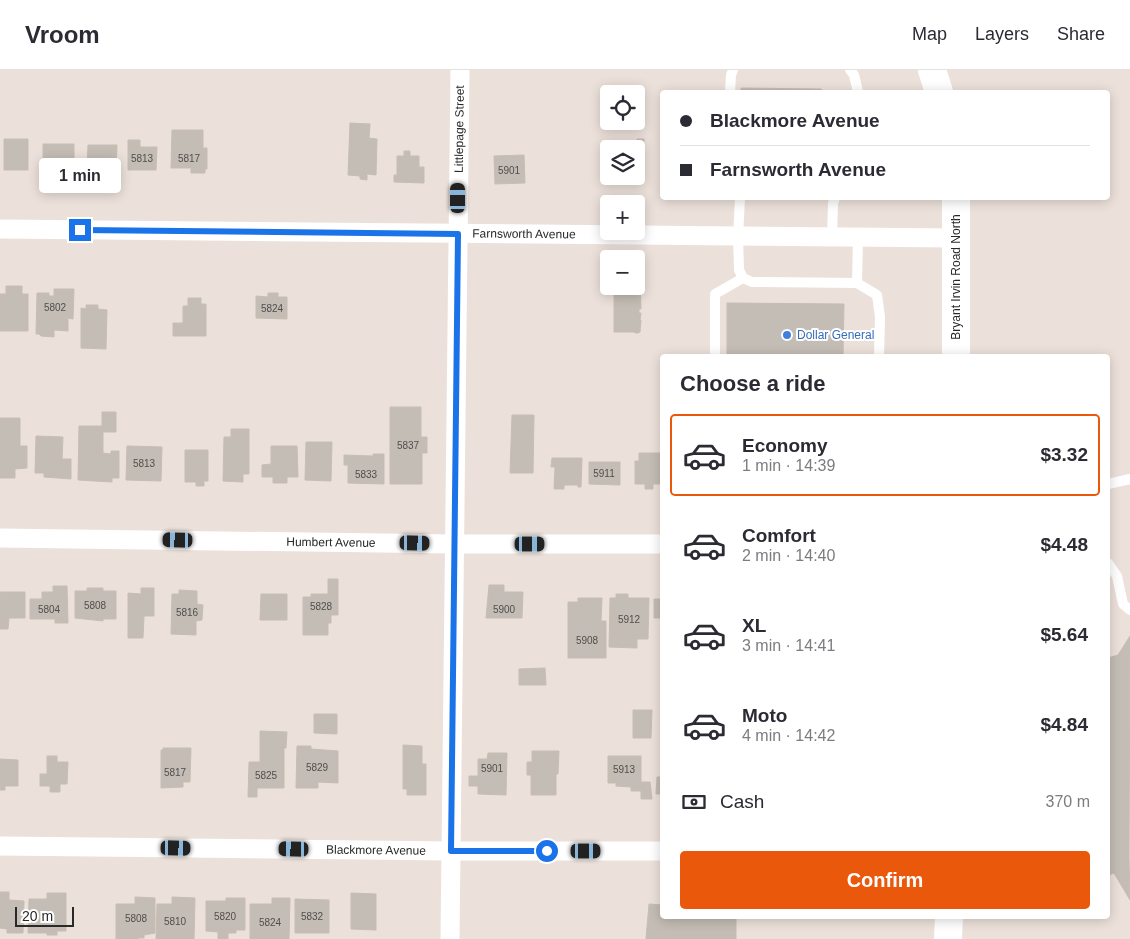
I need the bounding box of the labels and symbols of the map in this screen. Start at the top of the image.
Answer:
street label: Littlepage Street [452,85,467,173]
house number: 5813 [131,153,154,164]
house number: 5817 [178,153,201,164]
callout: 1 min [39,158,121,192]
house number: 5901 [498,165,521,176]
car [450,183,465,213]
street label: Bryant Irvin Road North [949,214,963,340]
route end [69,219,91,241]
street label: Farnsworth Avenue [472,226,576,241]
house number: 5802 [44,302,67,313]
house number: 5824 [261,303,284,314]
place label: Dollar General [797,328,874,342]
marker: Dollar General [781,329,793,341]
house number: 5837 [397,440,420,451]
house number: 5813 [133,458,156,469]
house number: 5911 [593,468,615,479]
house number: 5833 [355,469,378,480]
car [162,532,193,548]
street label: Humbert Avenue [286,535,376,550]
car [399,535,430,551]
car [515,537,545,552]
house number: 5808 [84,600,107,611]
house number: 5828 [310,601,333,612]
house number: 5804 [38,604,61,615]
house number: 5900 [493,604,516,615]
house number: 5816 [176,607,199,618]
house number: 5912 [618,614,641,625]
house number: 5908 [576,635,599,646]
house number: 5829 [306,762,329,773]
house number: 5901 [481,763,504,774]
house number: 5913 [613,764,636,775]
house number: 5817 [164,767,187,778]
house number: 5825 [255,770,278,781]
car [160,840,191,856]
route start [536,840,558,862]
car [278,841,309,857]
street label: Blackmore Avenue [326,843,426,858]
car [571,844,601,859]
scale bar [15,904,74,927]
house number: 5820 [214,911,237,922]
house number: 5832 [301,911,324,922]
house number: 5808 [125,913,148,924]
house number: 5810 [164,916,187,927]
house number: 5824 [259,917,282,928]

